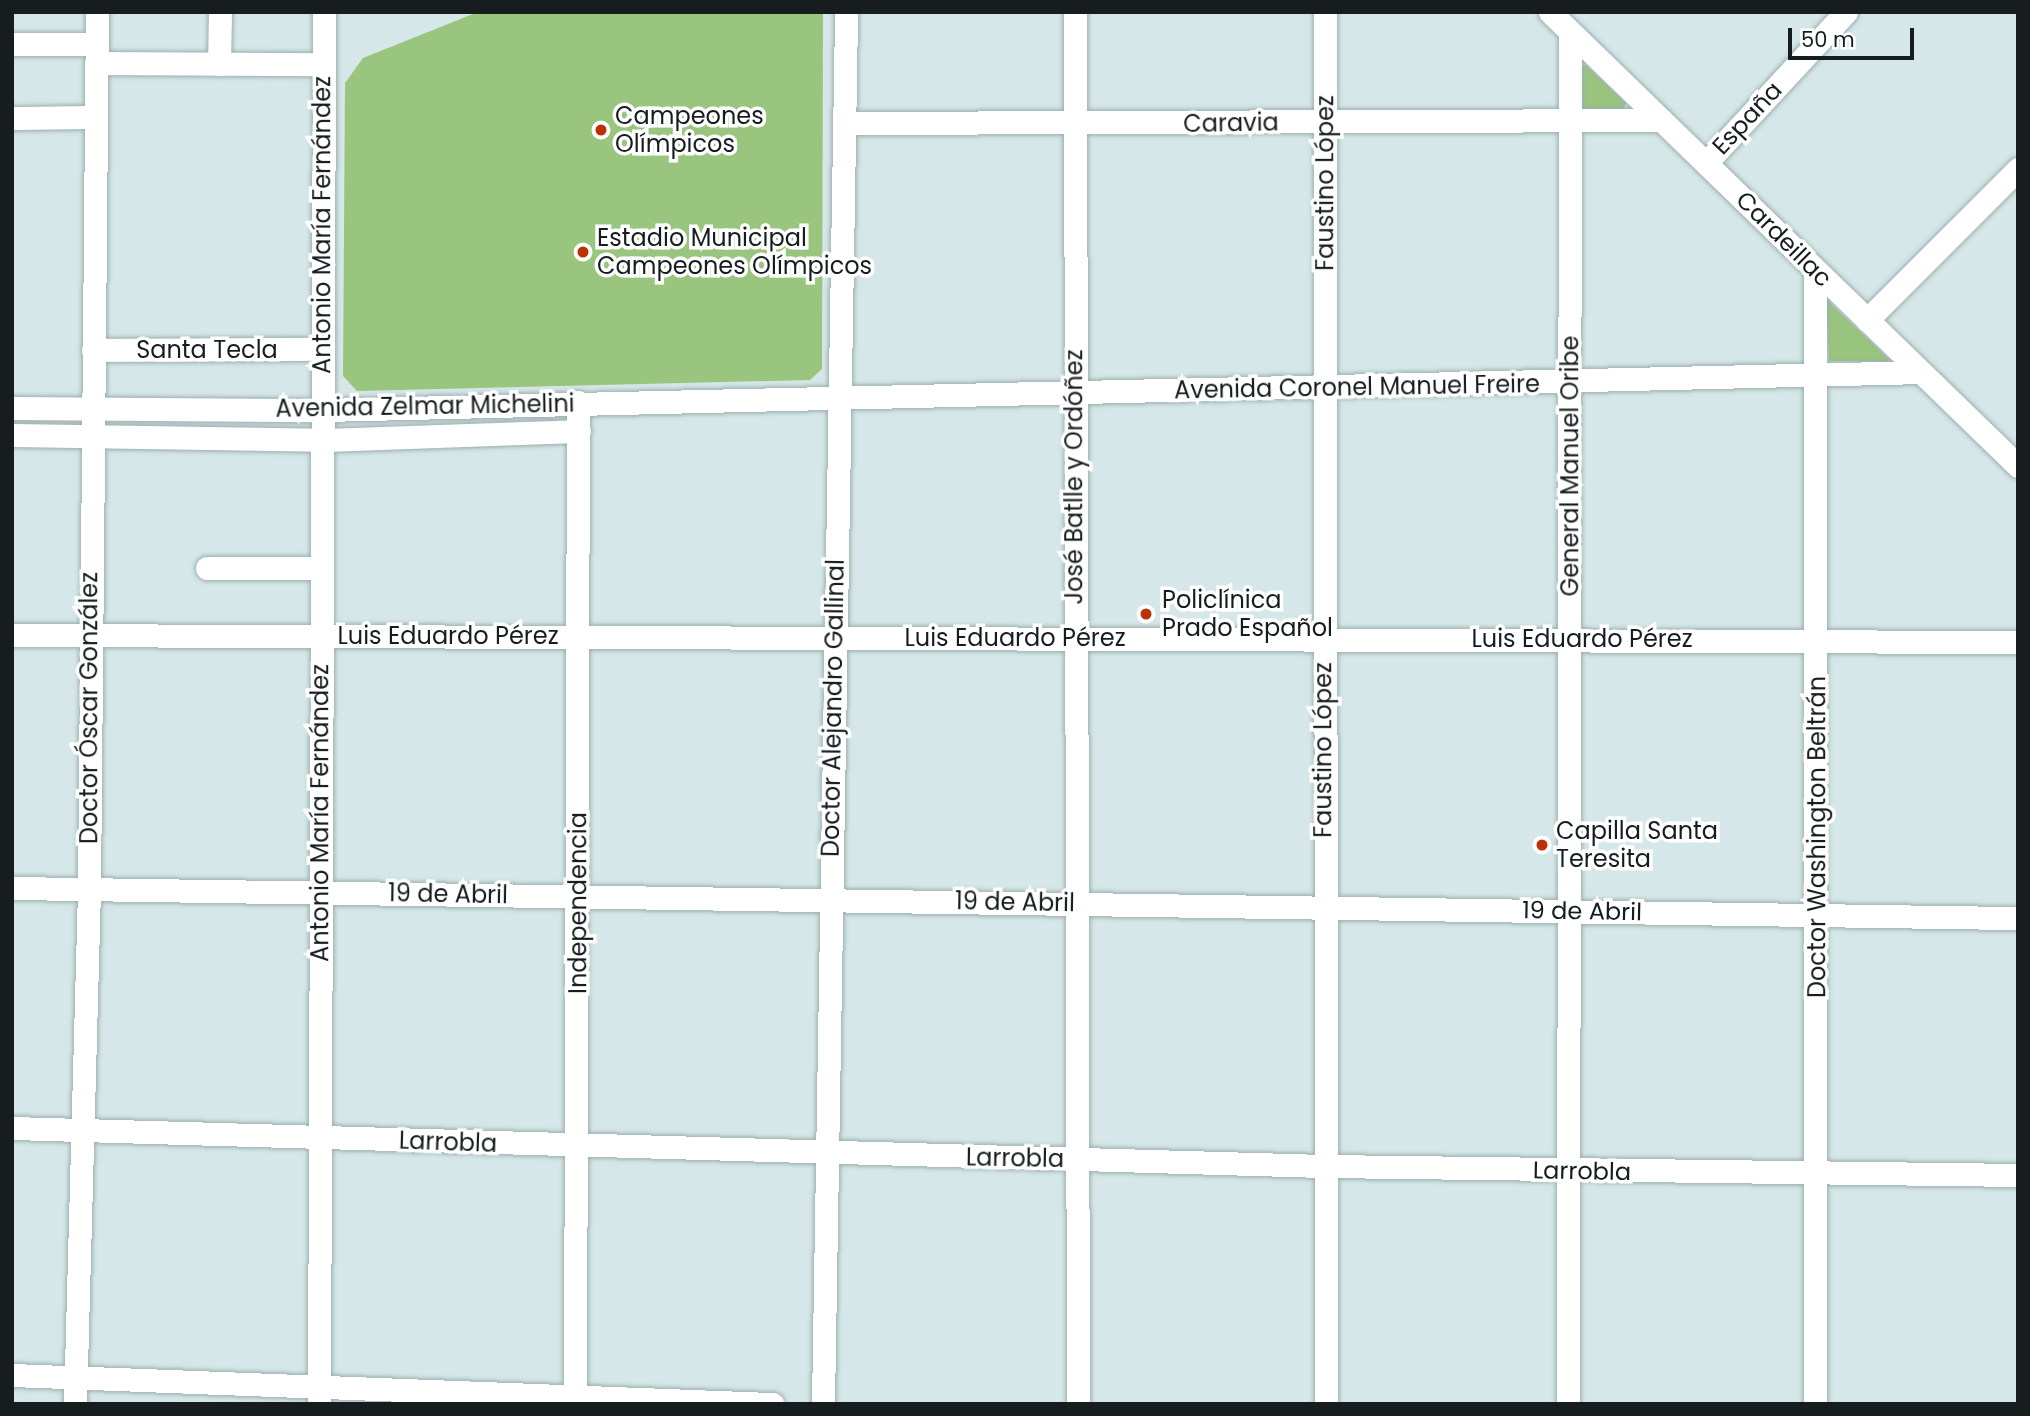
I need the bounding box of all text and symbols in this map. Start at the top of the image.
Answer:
scale bar [1792,14,1918,58]
text: 50 m [1801,25,1855,54]
street label: Antonio María Fernández [308,76,336,374]
street label: España [1706,76,1788,160]
street label: Faustino López [1311,95,1339,271]
place label: Campeones Olímpicos [615,102,764,158]
street label: Caravia [1183,108,1279,138]
marker: Campeones Olímpicos [593,122,609,138]
street label: Cardeillac [1730,185,1838,293]
place label: Estadio Municipal Campeones Olímpicos [597,224,872,280]
marker: Estadio Municipal Campeones Olímpicos [575,244,591,260]
street label: Santa Tecla [136,336,278,364]
street label: General Manuel Oribe [1556,336,1584,596]
street label: José Batlle y Ordóñez [1060,349,1088,605]
street label: Avenida Coronel Manuel Freire [1174,369,1540,405]
street label: Avenida Zelmar Michelini [275,389,575,423]
street label: Doctor Alejandro Gallinal [816,559,850,857]
street label: Doctor Óscar González [75,572,103,844]
place label: Policlínica Prado Español [1162,586,1333,642]
marker: Policlínica Prado Español [1136,604,1156,624]
street label: Luis Eduardo Pérez [337,622,559,650]
street label: Luis Eduardo Pérez [904,624,1126,652]
street label: Luis Eduardo Pérez [1471,625,1693,653]
street label: Faustino López [1309,662,1337,838]
street label: Antonio María Fernández [306,664,334,962]
street label: Doctor Washington Beltrán [1803,676,1831,998]
street label: Independencia [564,812,592,994]
place label: Capilla Santa Teresita [1556,817,1718,873]
marker: Capilla Santa Teresita [1534,837,1550,853]
street label: 19 de Abril [388,879,508,909]
street label: 19 de Abril [955,887,1075,917]
street label: 19 de Abril [1522,896,1642,926]
street label: Larrobla [398,1126,498,1158]
street label: Larrobla [966,1143,1064,1173]
street label: Larrobla [1533,1156,1631,1186]

